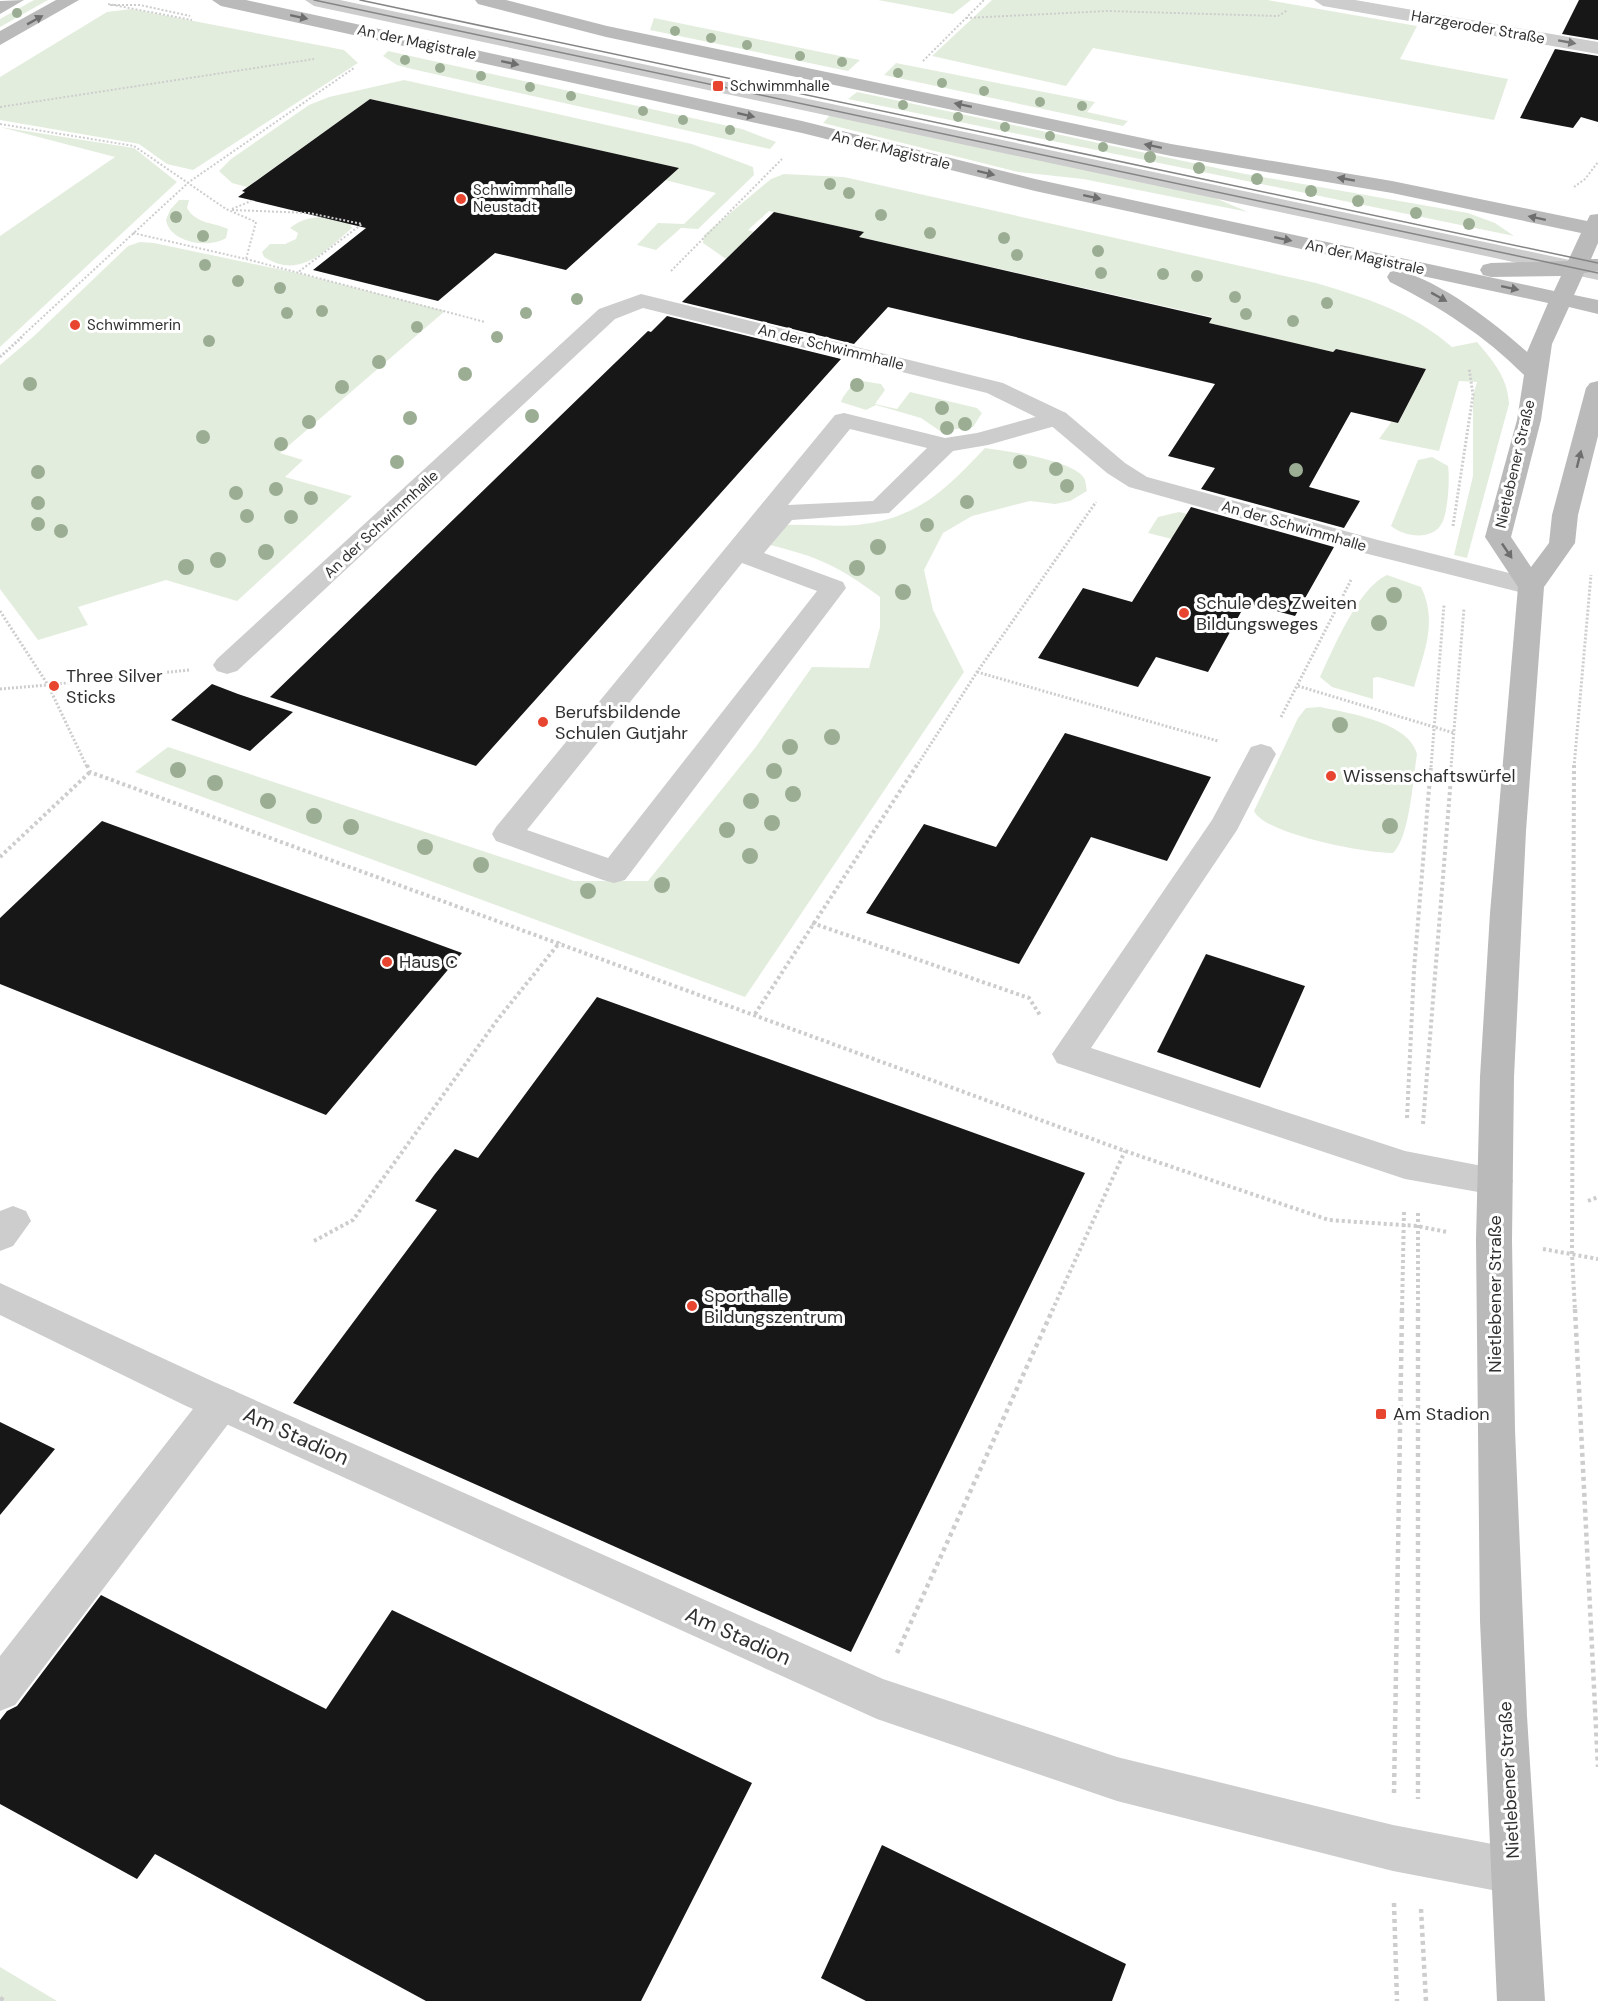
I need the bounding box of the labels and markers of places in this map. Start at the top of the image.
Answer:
place label: Schwimmhalle [730,76,830,96]
marker: Schwimmhalle [711,79,725,93]
place label: Schwimmhalle Neustadt [473,180,573,217]
marker: Schwimmhalle Neustadt [454,192,468,206]
place label: Schwimmerin [87,315,181,335]
marker: Schwimmerin [68,318,82,332]
place label: Schule des Zweiten Bildungsweges [1196,591,1357,636]
marker: Schule des Zweiten Bildungsweges [1177,606,1191,620]
place label: Three Silver Sticks [66,664,163,709]
marker: Three Silver Sticks [47,679,61,693]
place label: Berufsbildende Schulen Gutjahr [555,700,688,745]
marker: Berufsbildende Schulen Gutjahr [536,715,550,729]
place label: Wissenschaftswürfel [1343,764,1515,788]
marker: Wissenschaftswürfel [1324,769,1338,783]
place label: Haus C [399,950,458,974]
marker: Haus C [380,955,394,969]
place label: Sporthalle Bildungszentrum [704,1284,843,1329]
marker: Sporthalle Bildungszentrum [685,1299,699,1313]
place label: Am Stadion [1393,1402,1490,1426]
marker: Am Stadion [1374,1407,1388,1421]

